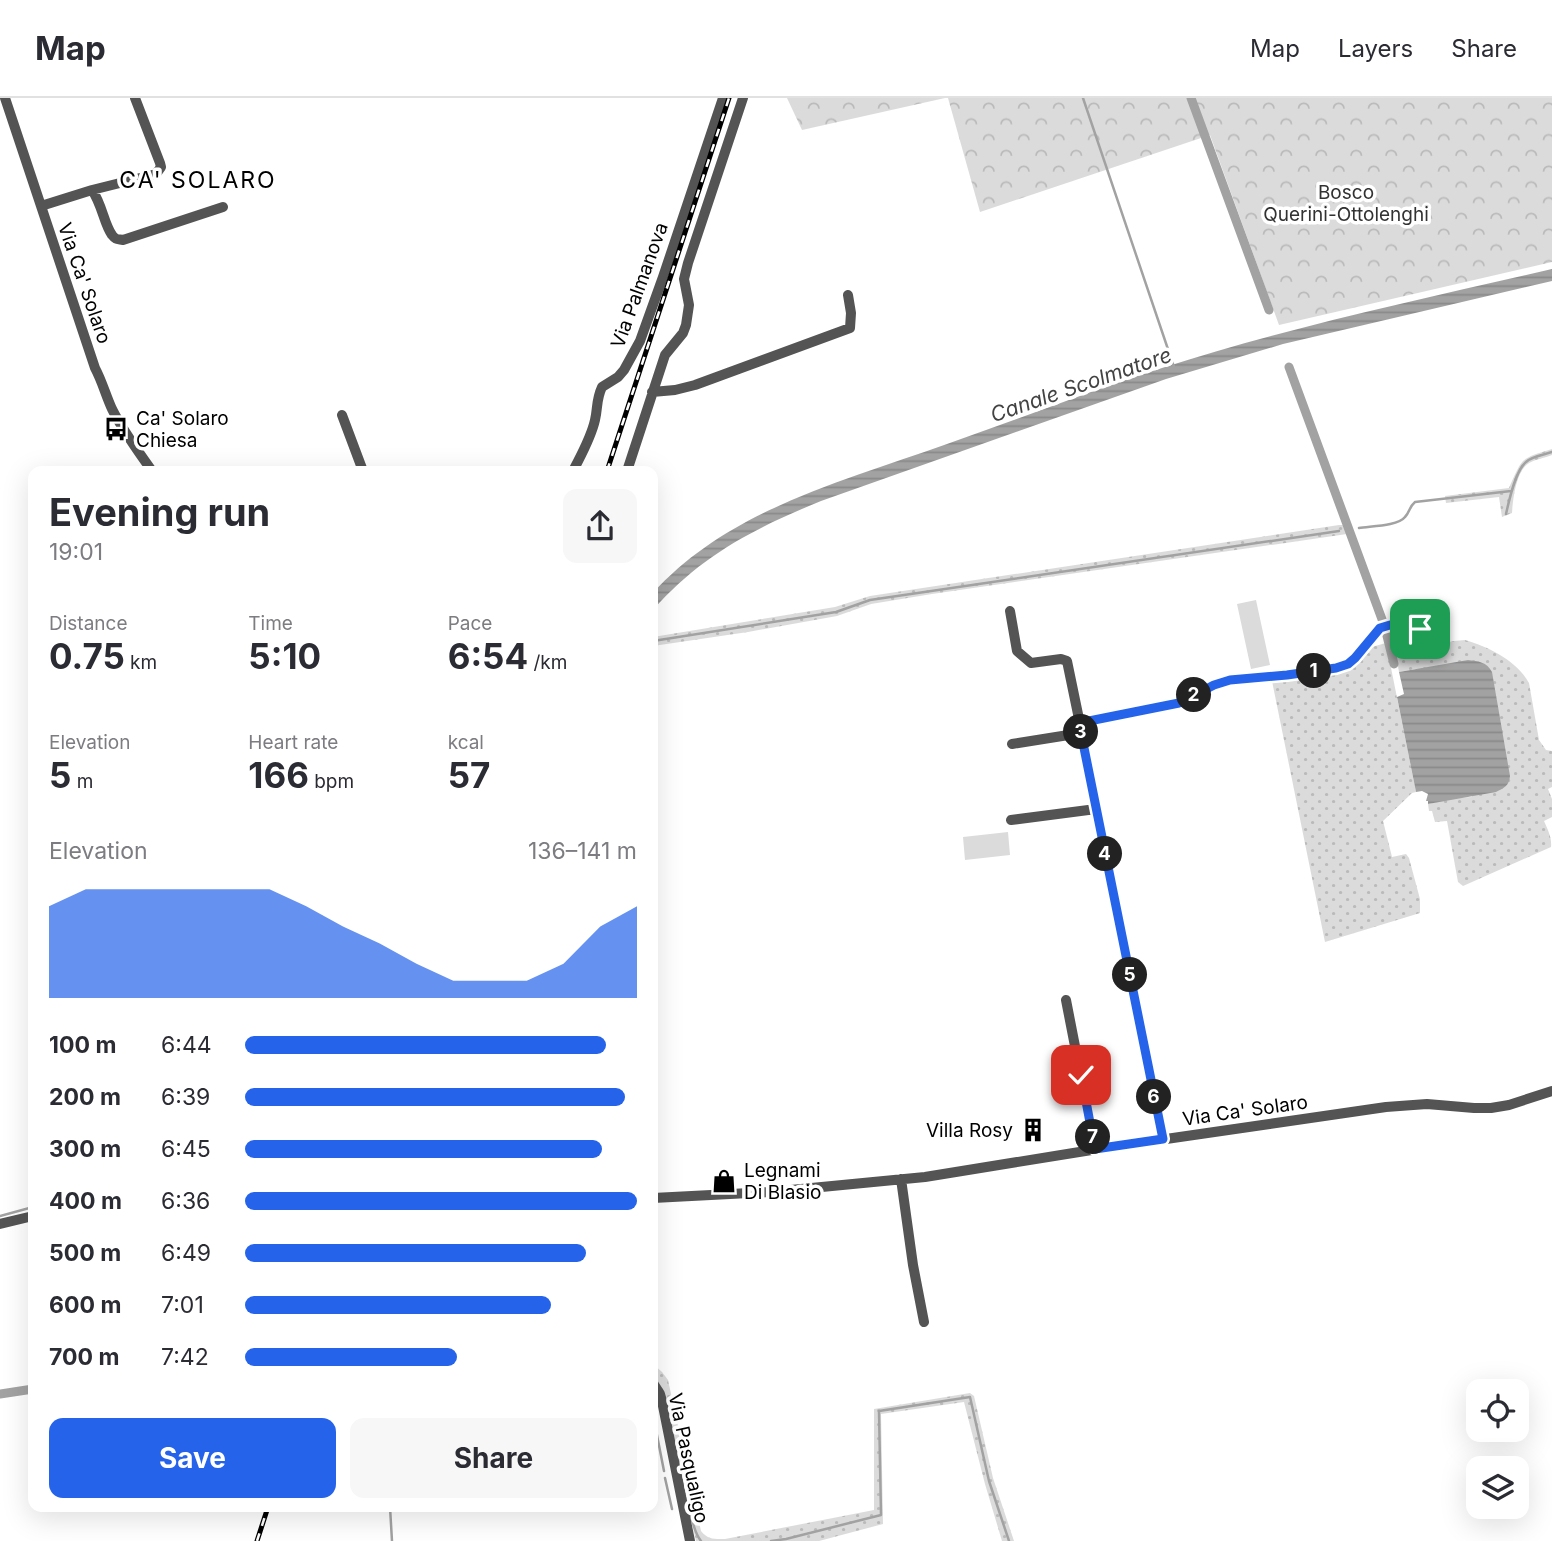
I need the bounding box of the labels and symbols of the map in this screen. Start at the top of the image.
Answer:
district label: CA' SOLARO [119,166,277,194]
park label: Bosco Querini-Ottolenghi [1263,181,1429,226]
street label: Via Palmanova [606,219,673,351]
street label: Via Ca' Solaro [53,220,116,347]
water label: Canale Scolmatore [987,342,1175,427]
place label: Ca' Solaro Chiesa [136,407,229,452]
bus stop icon: Ca' Solaro Chiesa [102,415,130,443]
pin [1390,599,1450,659]
pin: 1 [1296,654,1332,688]
pin: 2 [1176,678,1212,712]
pin: 3 [1064,714,1098,750]
pin: 4 [1088,836,1122,872]
pin: 5 [1112,958,1148,992]
pin [1051,1045,1111,1105]
pin: 6 [1136,1080,1172,1114]
street label: Via Ca' Solaro [1181,1090,1309,1131]
building icon: Villa Rosy [1019,1116,1047,1144]
place label: Villa Rosy [926,1119,1013,1142]
pin: 7 [1076,1119,1110,1154]
place label: Legnami Di Blasio [744,1159,821,1204]
shop icon: Legnami Di Blasio [710,1167,738,1195]
street label: Via Pasqualigo [664,1391,714,1525]

